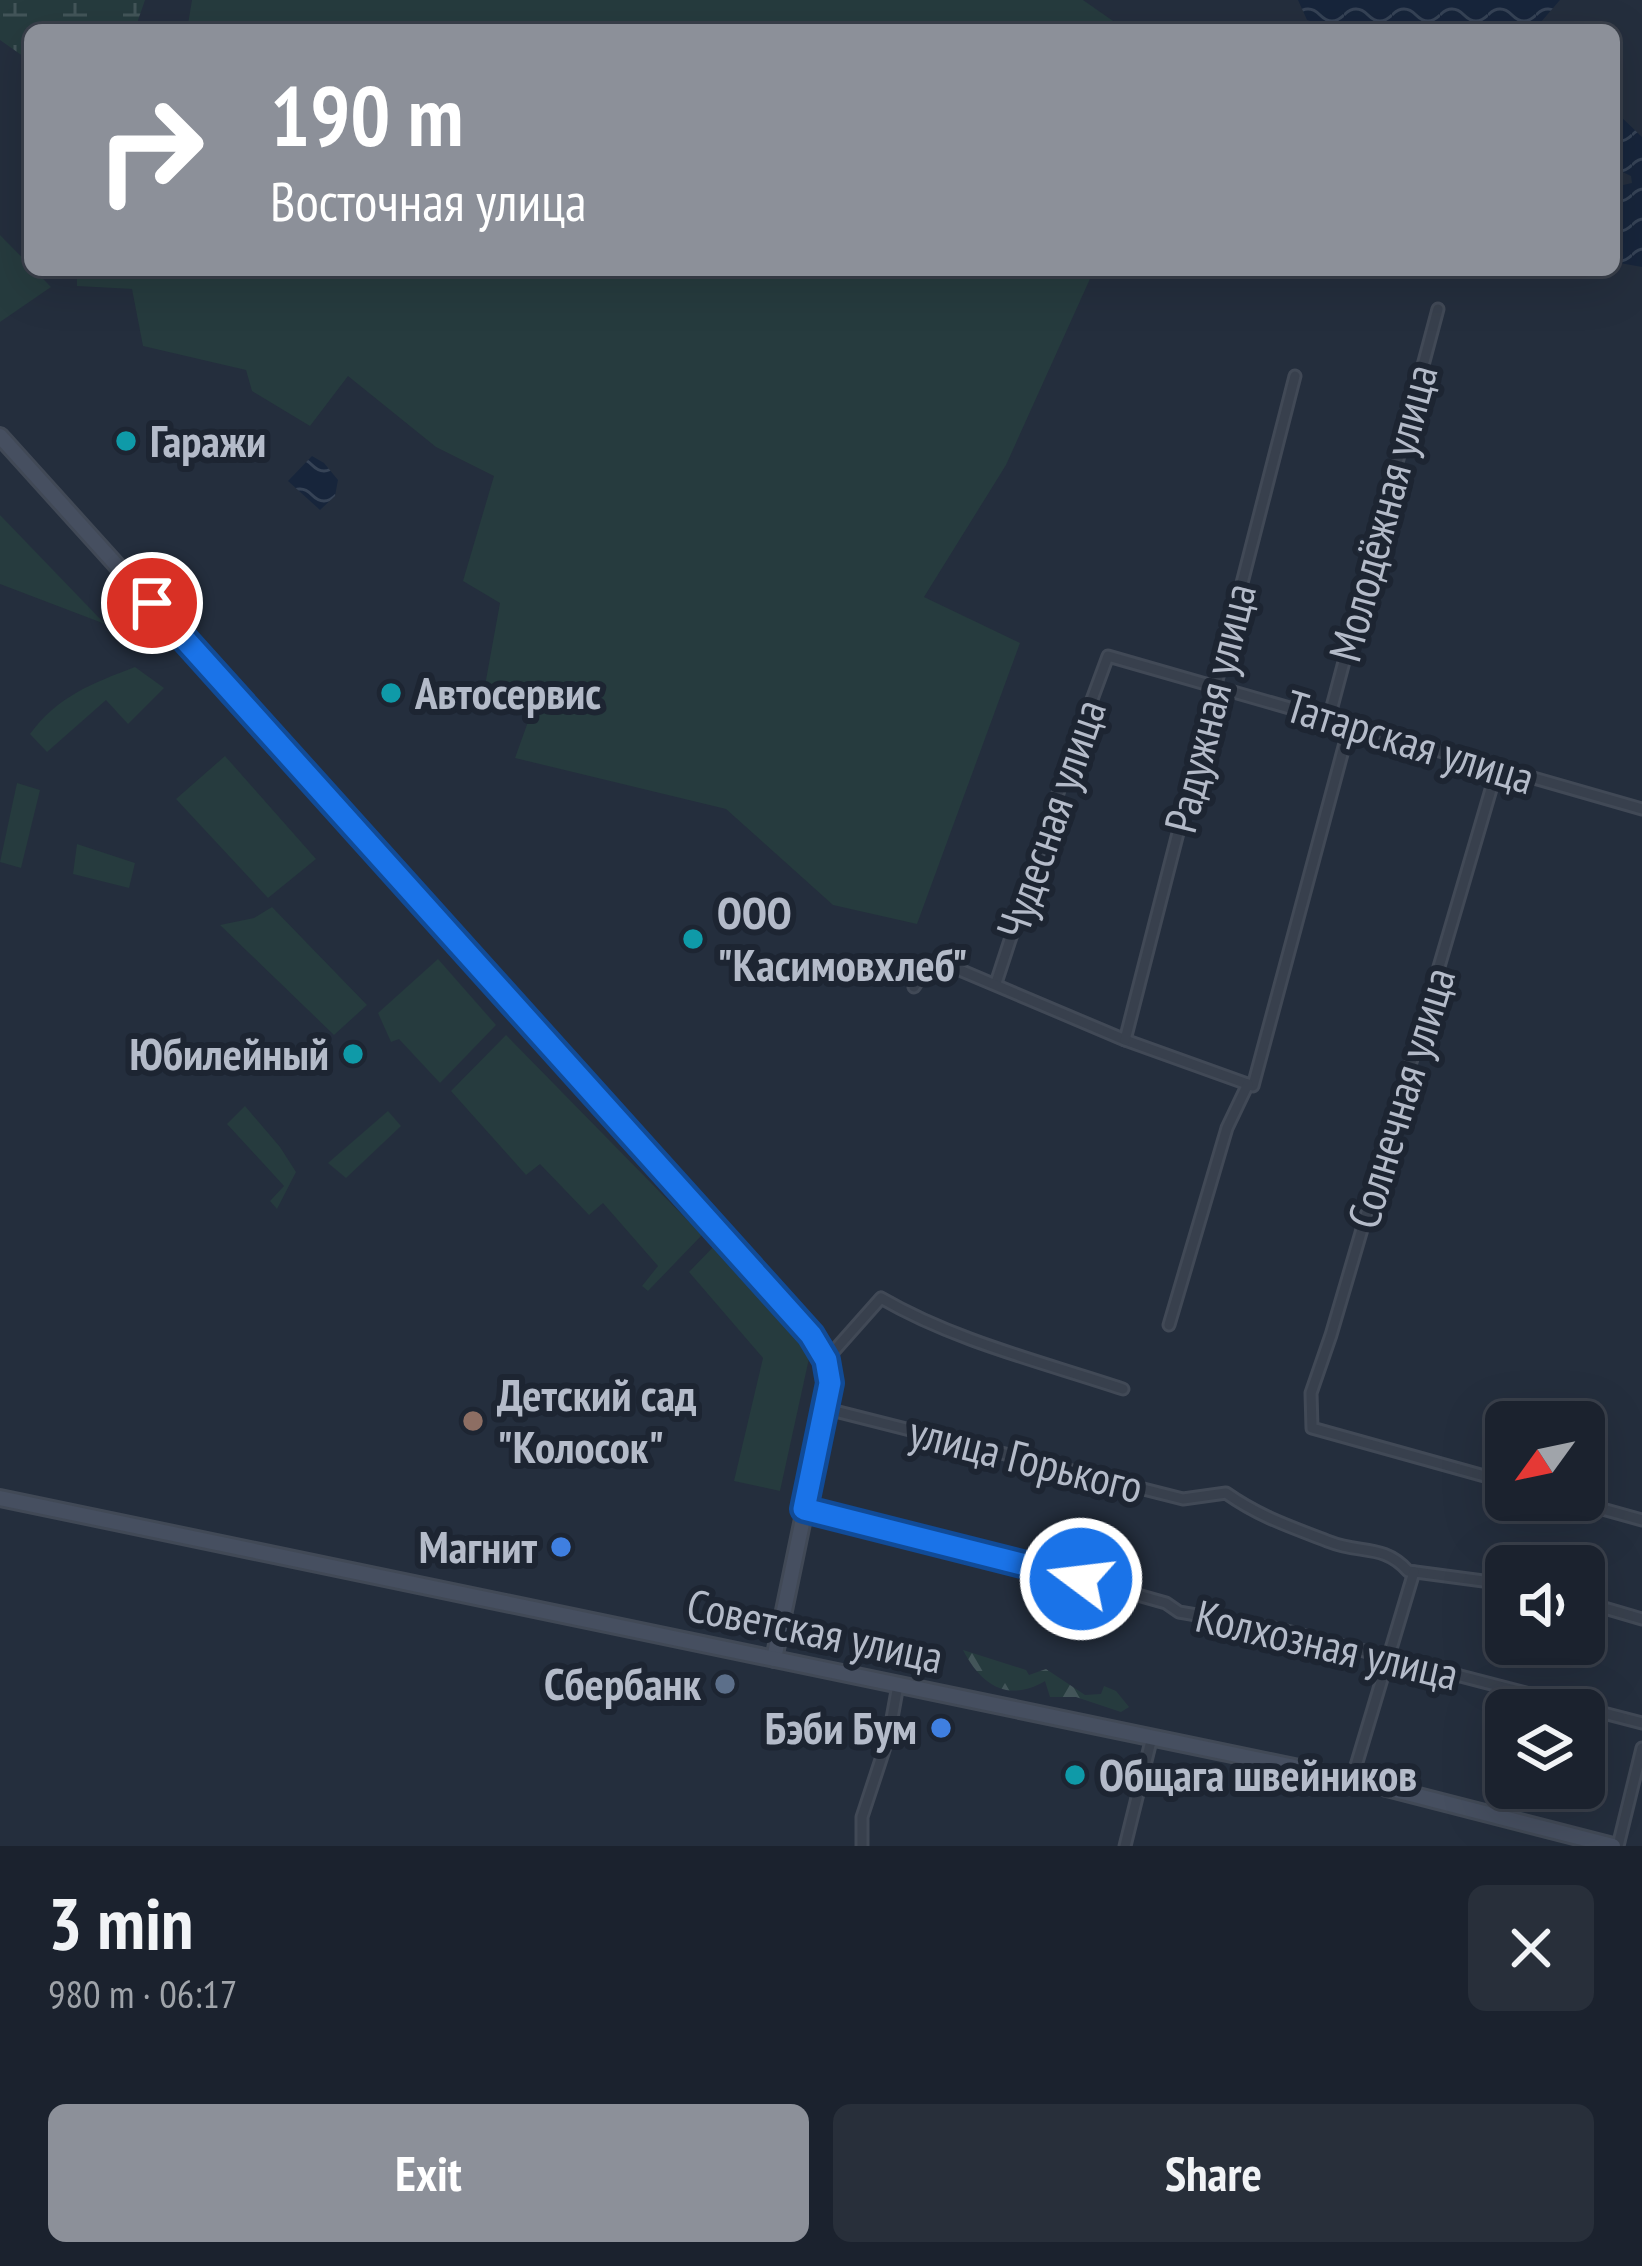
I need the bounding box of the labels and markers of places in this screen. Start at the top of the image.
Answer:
place label: Гаражи [150,411,266,469]
marker: Гаражи [113,428,139,454]
pin [101,552,203,654]
place label: Автосервис [414,663,601,721]
marker: Автосервис [378,680,404,706]
place label: ООО "Касимовхлеб" [717,883,968,993]
marker: ООО "Касимовхлеб" [680,926,706,952]
place label: Юбилейный [129,1024,329,1082]
marker: Юбилейный [340,1041,366,1067]
place label: Детский сад "Колосок" [497,1365,697,1475]
marker: Детский сад "Колосок" [460,1408,486,1434]
place label: Магнит [419,1517,537,1575]
marker: Магнит [548,1534,574,1560]
place label: Сбербанк [544,1654,702,1712]
marker: Сбербанк [712,1671,738,1697]
place label: Бэби Бум [765,1698,917,1756]
marker: Бэби Бум [928,1715,954,1741]
place label: Общага швейников [1099,1745,1417,1803]
marker: Общага швейников [1062,1762,1088,1788]

